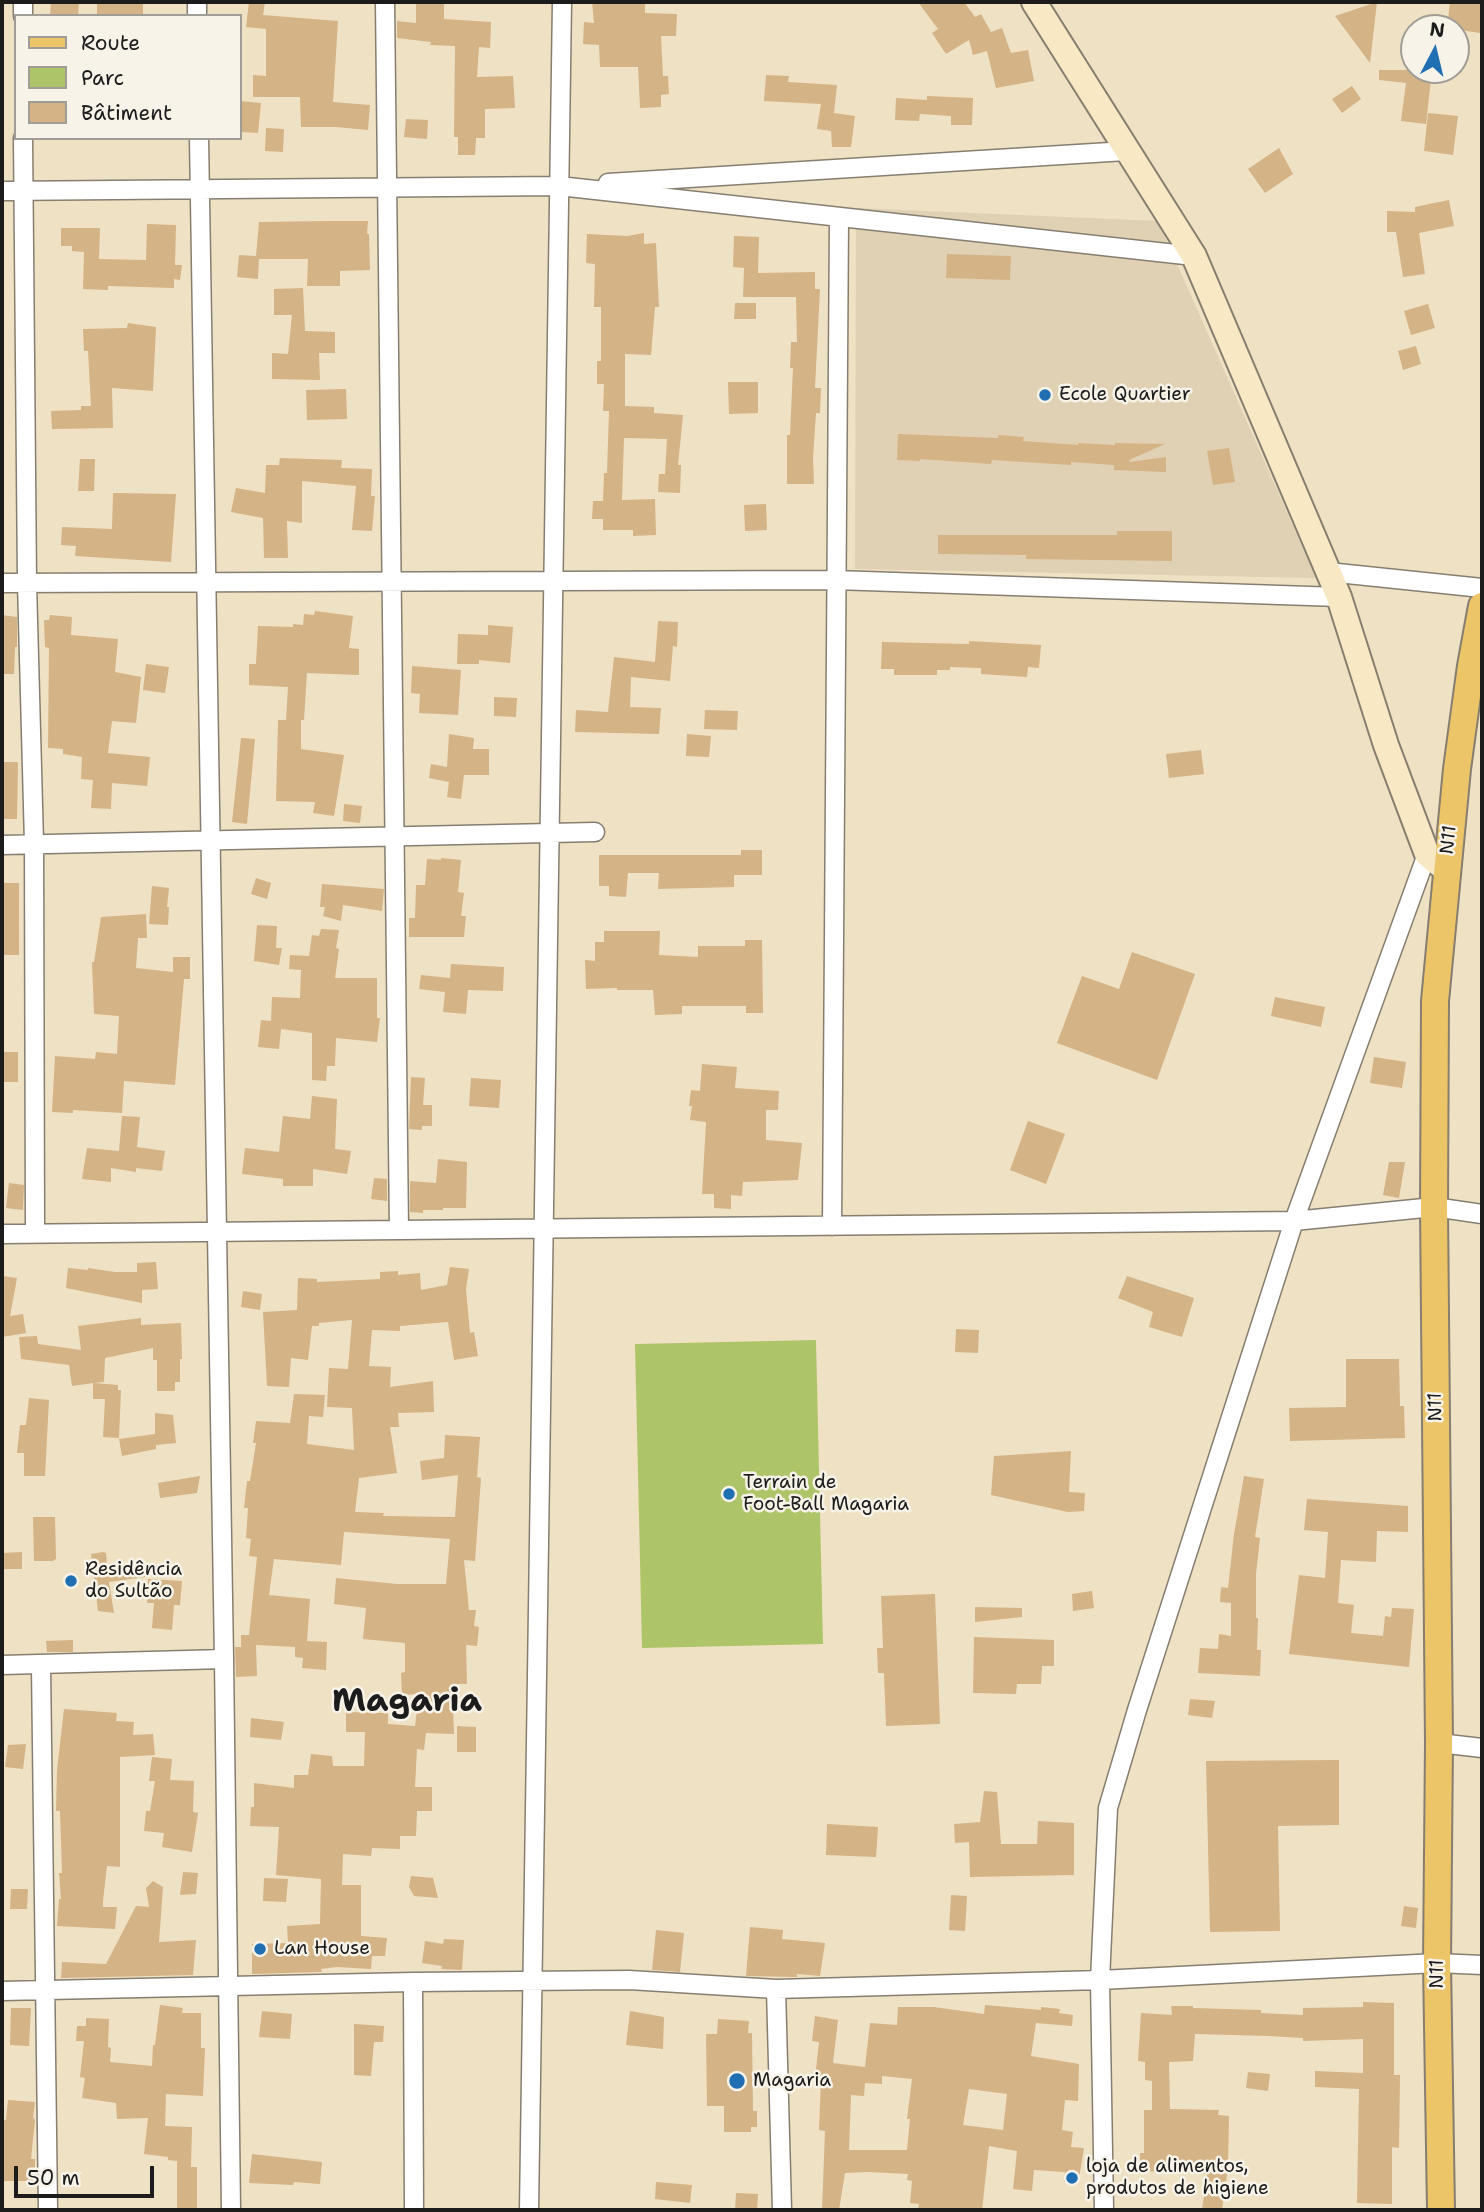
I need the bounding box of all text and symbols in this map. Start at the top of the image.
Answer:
legend [14,14,242,140]
north arrow [1400,14,1470,84]
text: N [1428,16,1446,43]
text: Route [81,29,140,57]
text: Parc [81,64,124,92]
text: Bâtiment [81,99,172,127]
place label: Ecole Quartier [1059,384,1191,406]
marker: Ecole Quartier [1037,387,1053,403]
street label: N11 [1436,824,1462,856]
street label: N11 [1424,1392,1448,1422]
place label: Terrain de Foot-Ball Magaria [743,1472,909,1516]
marker: Terrain de Foot-Ball Magaria [721,1486,737,1502]
place label: Residência do Sultão [85,1559,182,1603]
marker: Residência do Sultão [63,1573,79,1589]
district label: Magaria [332,1682,482,1722]
place label: Lan House [274,1938,370,1960]
marker: Lan House [252,1941,268,1957]
street label: N11 [1427,1959,1449,1989]
place label: Magaria [753,2070,831,2092]
marker: Magaria [727,2071,747,2091]
scale bar [18,2152,158,2196]
place label: loja de alimentos, produtos de higiene [1086,2156,1269,2200]
text: 50 m [27,2164,80,2192]
marker: loja de alimentos, produtos de higiene [1064,2170,1080,2186]

